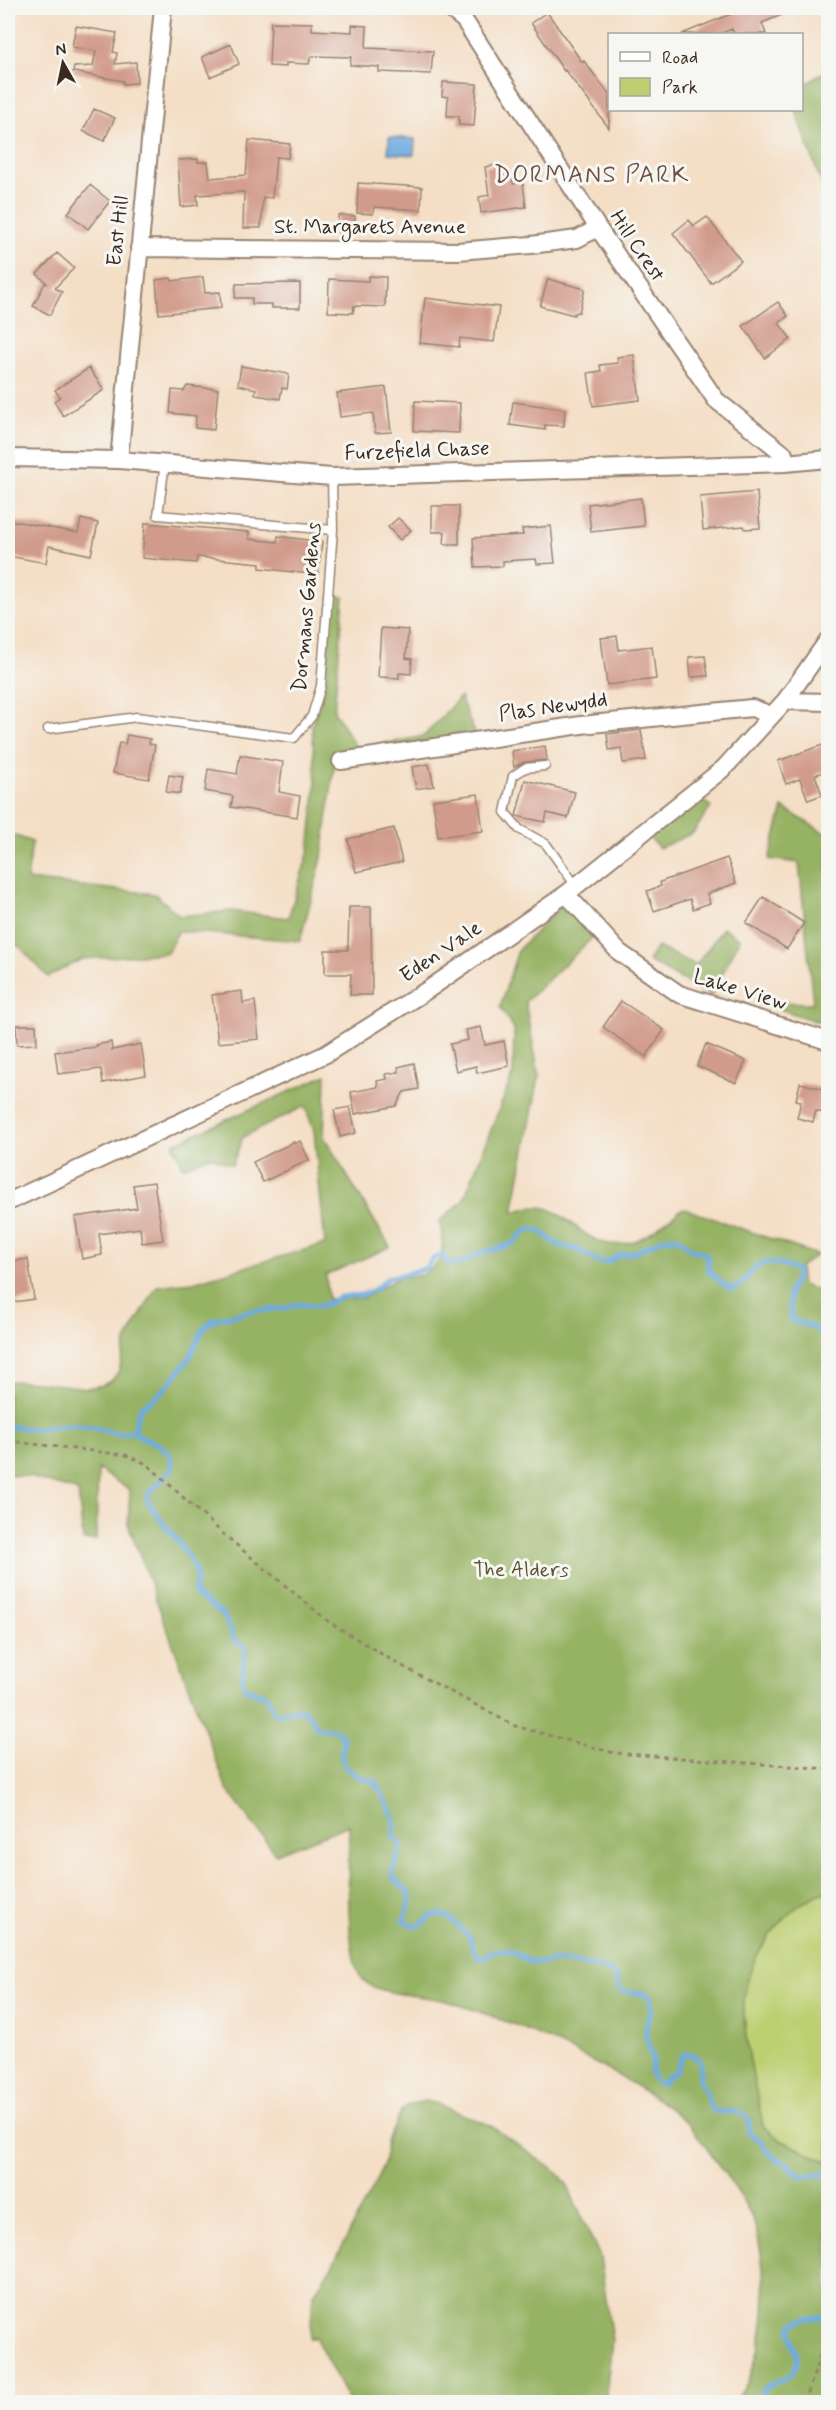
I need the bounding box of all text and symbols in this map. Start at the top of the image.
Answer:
north arrow [33,33,93,93]
legend [608,33,803,111]
text: N [54,38,68,61]
text: Road [662,46,698,70]
text: Park [662,76,698,100]
district label: DORMANS PARK [494,160,690,191]
street label: East Hill [100,194,136,268]
street label: Hill Crest [603,205,671,288]
street label: St. Margarets Avenue [274,213,466,242]
street label: Furzefield Chase [344,434,490,468]
street label: Dormans Gardens [286,521,328,693]
street label: Plas Newydd [497,686,609,728]
street label: Eden Vale [395,914,487,990]
street label: Lake View [690,963,790,1017]
park label: The Alders [473,1556,569,1584]

